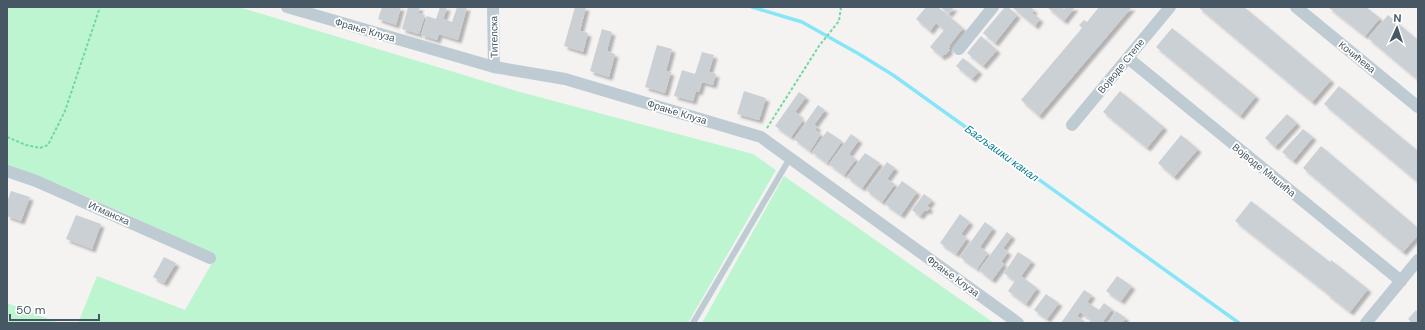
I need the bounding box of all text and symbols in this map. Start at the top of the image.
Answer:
north arrow [1377,8,1417,48]
text: N [1393,11,1402,25]
street label: Фрање Клуза [333,15,397,45]
street label: Тителска [487,15,501,58]
street label: Војводе Степе [1095,35,1147,96]
street label: Кочићева [1336,38,1378,76]
street label: Фрање Клуза [646,97,709,127]
water label: Багљашки канал [962,121,1042,185]
street label: Војводе Мишића [1230,140,1299,200]
street label: Игманска [86,198,132,228]
street label: Фрање Клуза [924,253,982,300]
scale bar [10,296,99,322]
text: 50 m [16,302,45,318]

